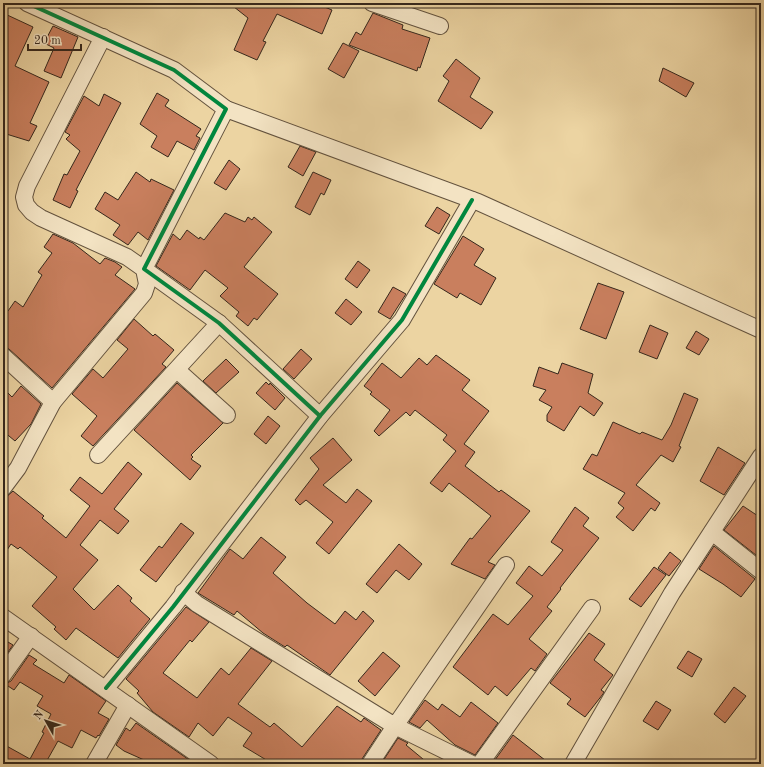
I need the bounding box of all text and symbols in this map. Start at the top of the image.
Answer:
scale bar [28,26,81,52]
text: 20 m [34,35,61,47]
north arrow [26,701,66,741]
text: N [32,708,47,722]

